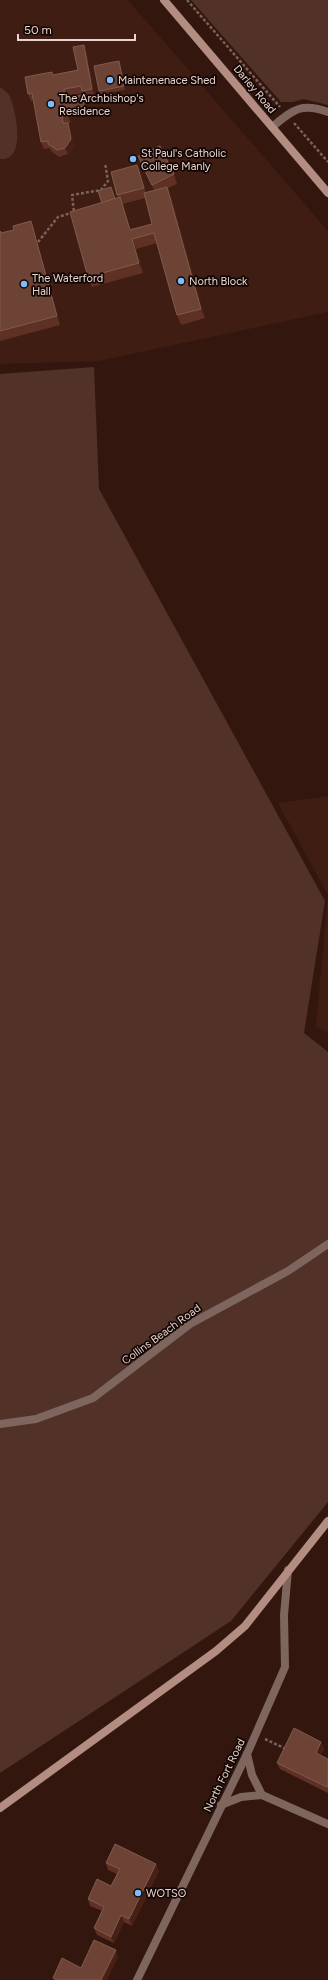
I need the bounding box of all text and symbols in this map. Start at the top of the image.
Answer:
scale bar [18,16,135,42]
text: 50 m [24,23,52,37]
street label: Darley Road [231,63,279,116]
place label: Maintenenace Shed [118,74,216,87]
marker: Maintenenace Shed [105,75,115,85]
place label: The Archbishop's Residence [59,92,144,118]
marker: The Archbishop's Residence [46,99,56,109]
place label: St Paul's Catholic College Manly [141,147,226,173]
marker: St Paul's Catholic College Manly [128,154,138,164]
place label: The Waterford Hall [32,272,103,298]
place label: North Block [189,275,248,288]
marker: North Block [176,276,186,286]
marker: The Waterford Hall [19,279,29,289]
street label: Collins Beach Road [119,1301,203,1367]
street label: North Fort Road [201,1736,248,1814]
place label: WOTSO [146,1887,187,1900]
marker: WOTSO [133,1888,143,1898]

